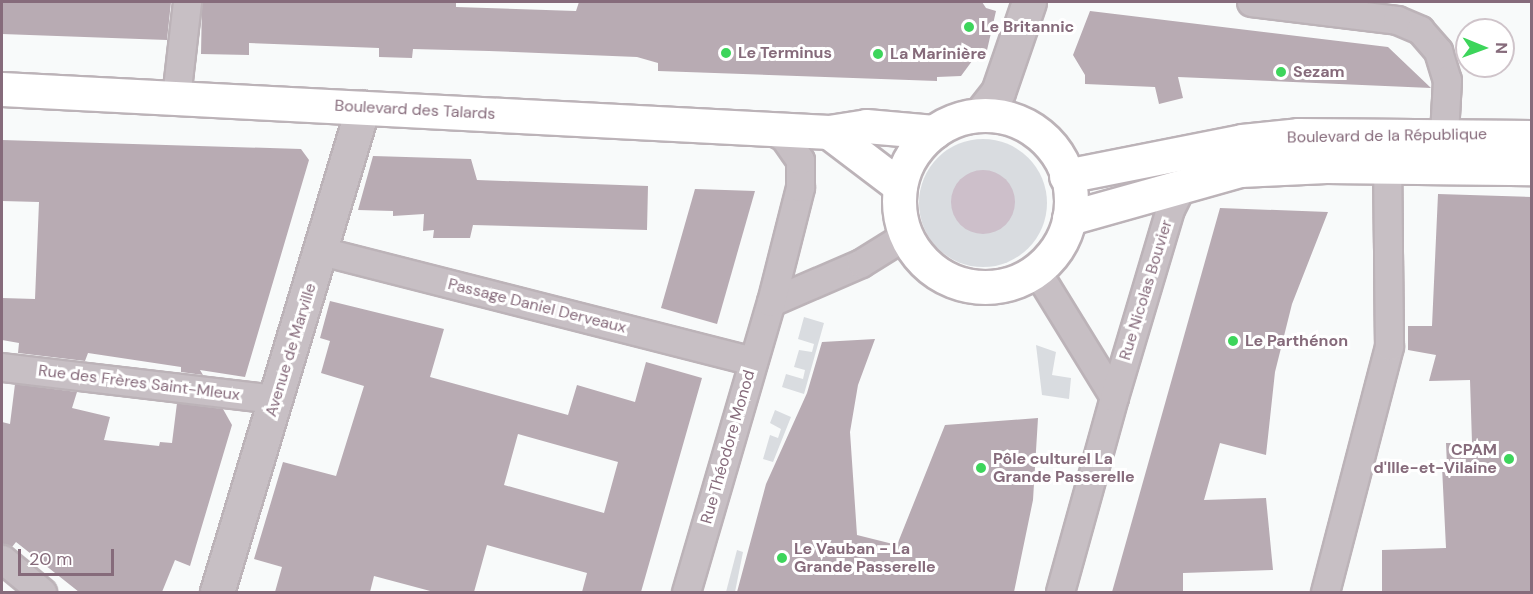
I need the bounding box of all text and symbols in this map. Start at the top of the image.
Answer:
place label: Le Britannic [981,17,1074,37]
north arrow [1455,18,1515,78]
marker: Le Britannic [962,20,976,34]
text: N [1491,42,1512,54]
place label: Le Terminus [738,43,832,63]
place label: La Marinière [890,44,986,64]
marker: Le Terminus [719,46,733,60]
marker: La Marinière [871,47,885,61]
place label: Sezam [1293,62,1345,82]
marker: Sezam [1274,65,1288,79]
street label: Boulevard des Talards [334,96,496,124]
street label: Boulevard de la République [1287,125,1487,147]
street label: Rue Nicolas Bouvier [1116,218,1176,362]
street label: Passage Daniel Derveaux [446,275,628,337]
street label: Avenue de Marville [262,281,320,419]
place label: Le Parthénon [1245,331,1348,351]
marker: Le Parthénon [1226,334,1240,348]
street label: Rue des Frères Saint-Mleux [37,361,241,405]
street label: Rue Théodore Monod [697,368,759,526]
place label: CPAM d'Ille-et-Vilaine [1373,440,1497,478]
place label: Pôle culturel La Grande Passerelle [993,449,1135,487]
marker: CPAM d'Ille-et-Vilaine [1502,452,1516,466]
marker: Pôle culturel La Grande Passerelle [974,461,988,475]
scale bar [21,537,117,575]
place label: Le Vauban - La Grande Passerelle [794,539,936,577]
text: 20 m [29,547,72,571]
marker: Le Vauban - La Grande Passerelle [775,551,789,565]

